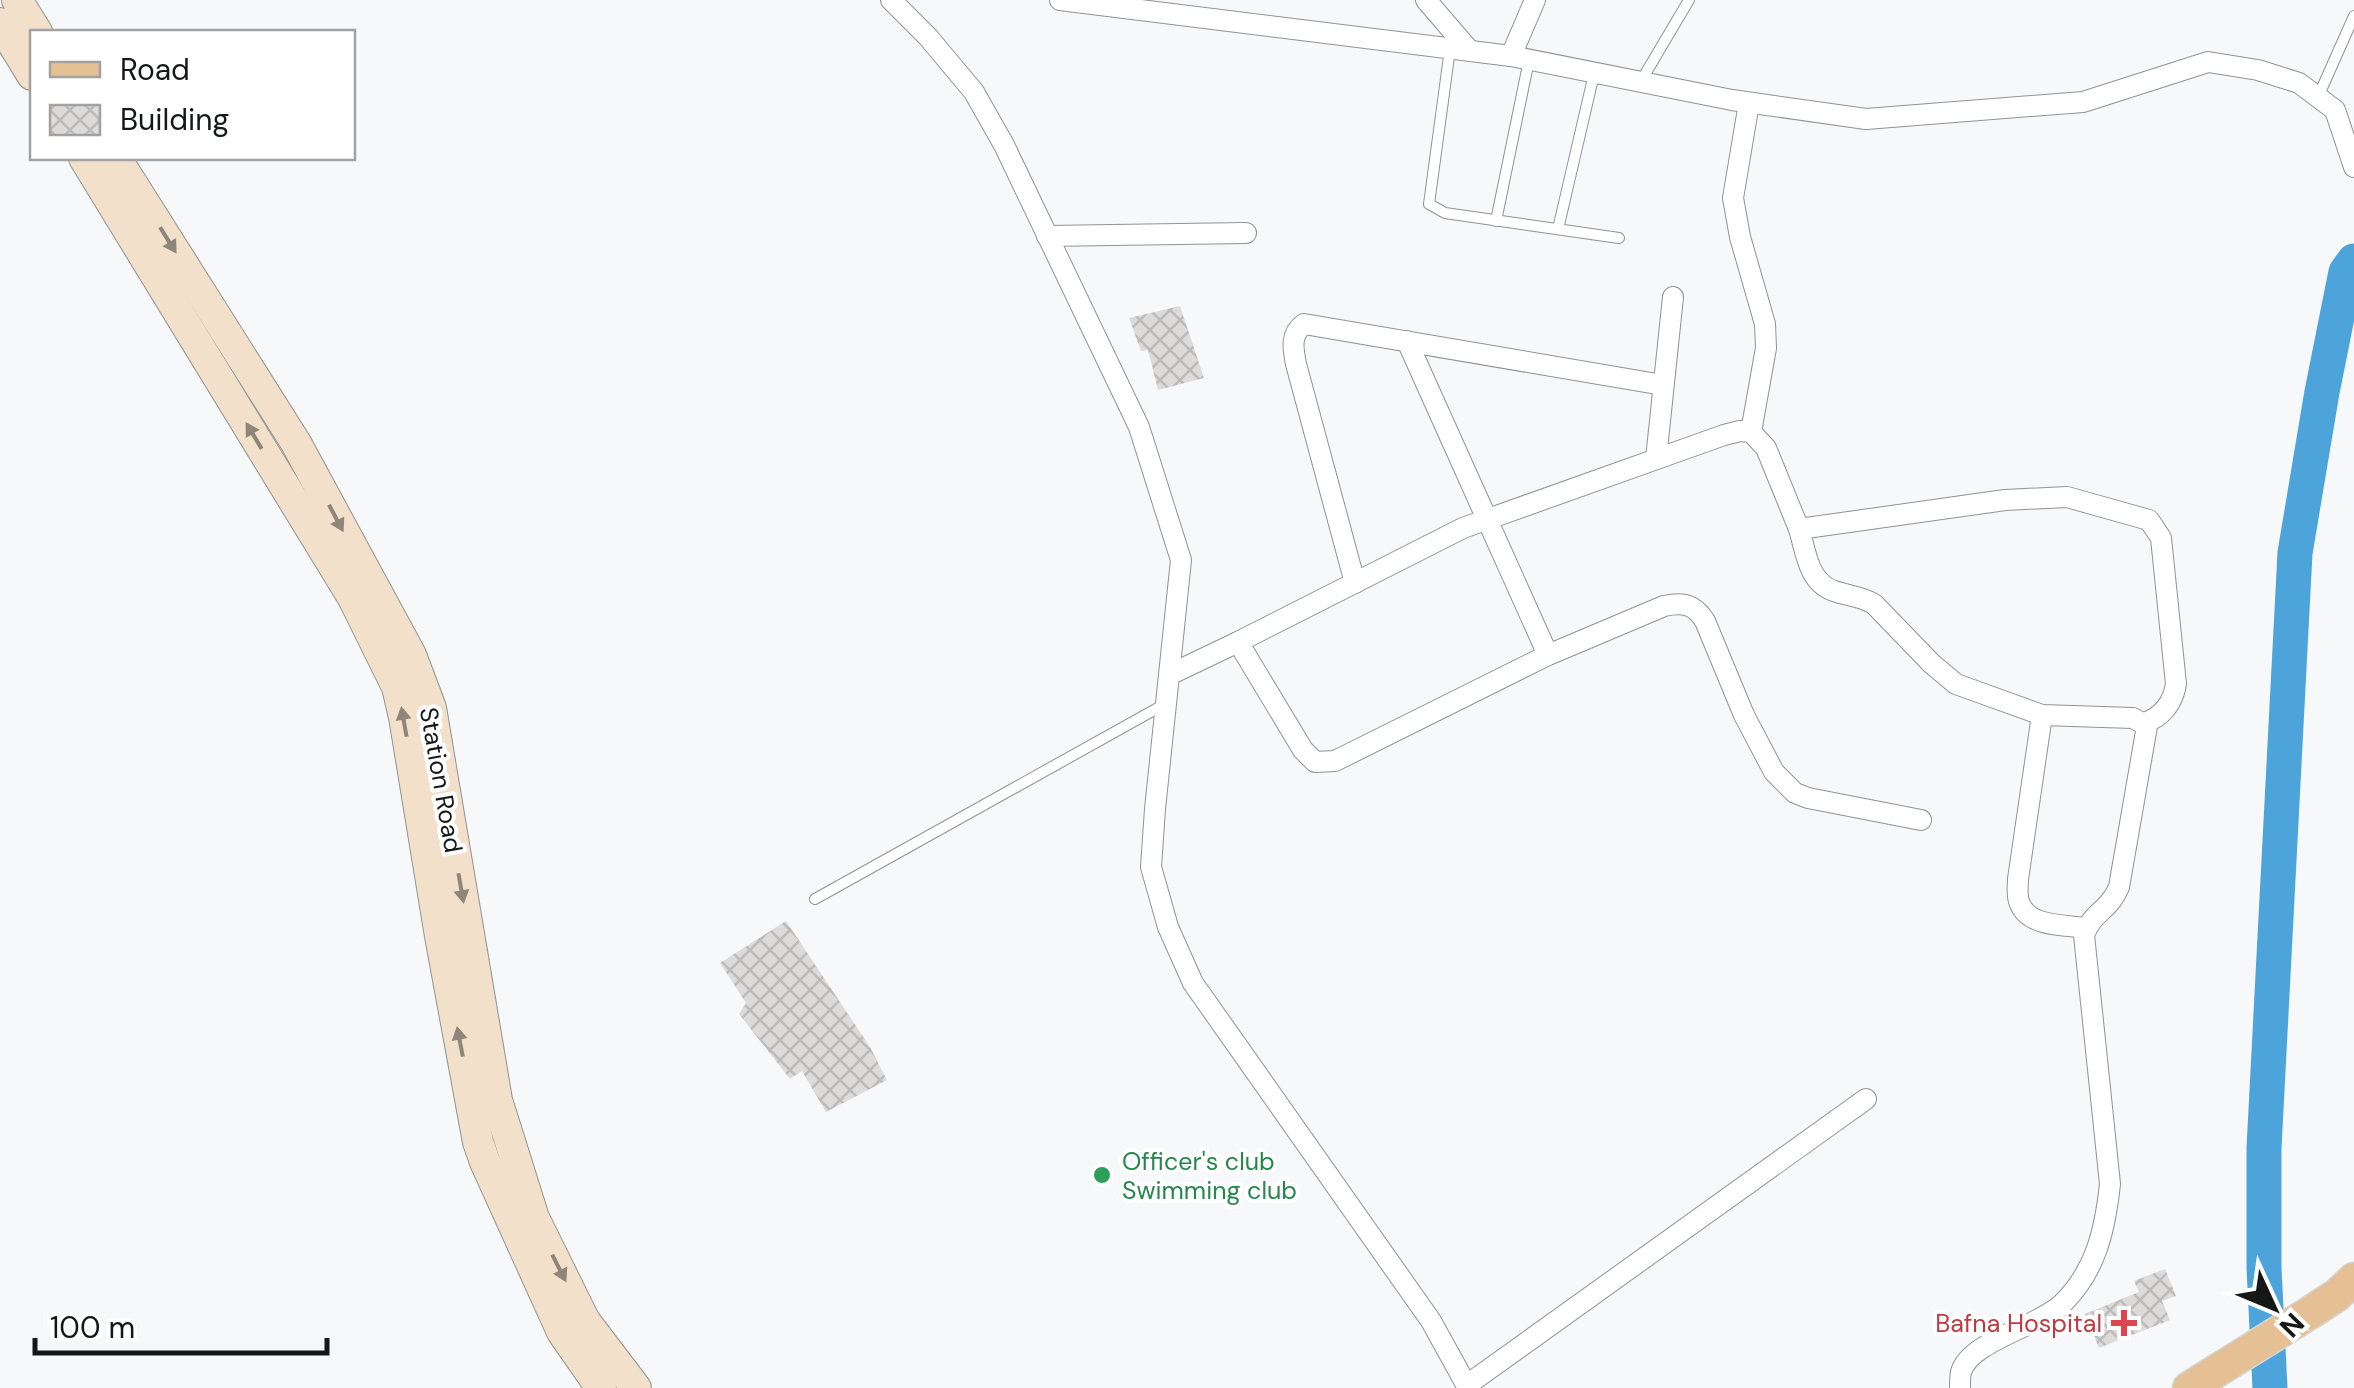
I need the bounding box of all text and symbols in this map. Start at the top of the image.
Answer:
legend [30,30,355,160]
text: Road [120,50,190,89]
text: Building [120,100,229,139]
one-way arrow [159,226,176,254]
one-way arrow [246,422,263,450]
one-way arrow [328,503,345,532]
street label: Station Road [412,705,470,855]
one-way arrow [396,706,412,737]
one-way arrow [454,873,469,904]
one-way arrow [451,1026,467,1057]
place label: Officer's club Swimming club [1122,1145,1297,1207]
marker: Officer's club Swimming club [1091,1164,1113,1186]
one-way arrow [550,1254,567,1283]
north arrow [2224,1258,2324,1358]
scale bar [35,1293,328,1355]
text: N [2271,1305,2312,1345]
place label: Bafna Hospital [1935,1307,2102,1340]
text: 100 m [50,1308,135,1347]
marker: Bafna Hospital [2111,1310,2137,1336]

